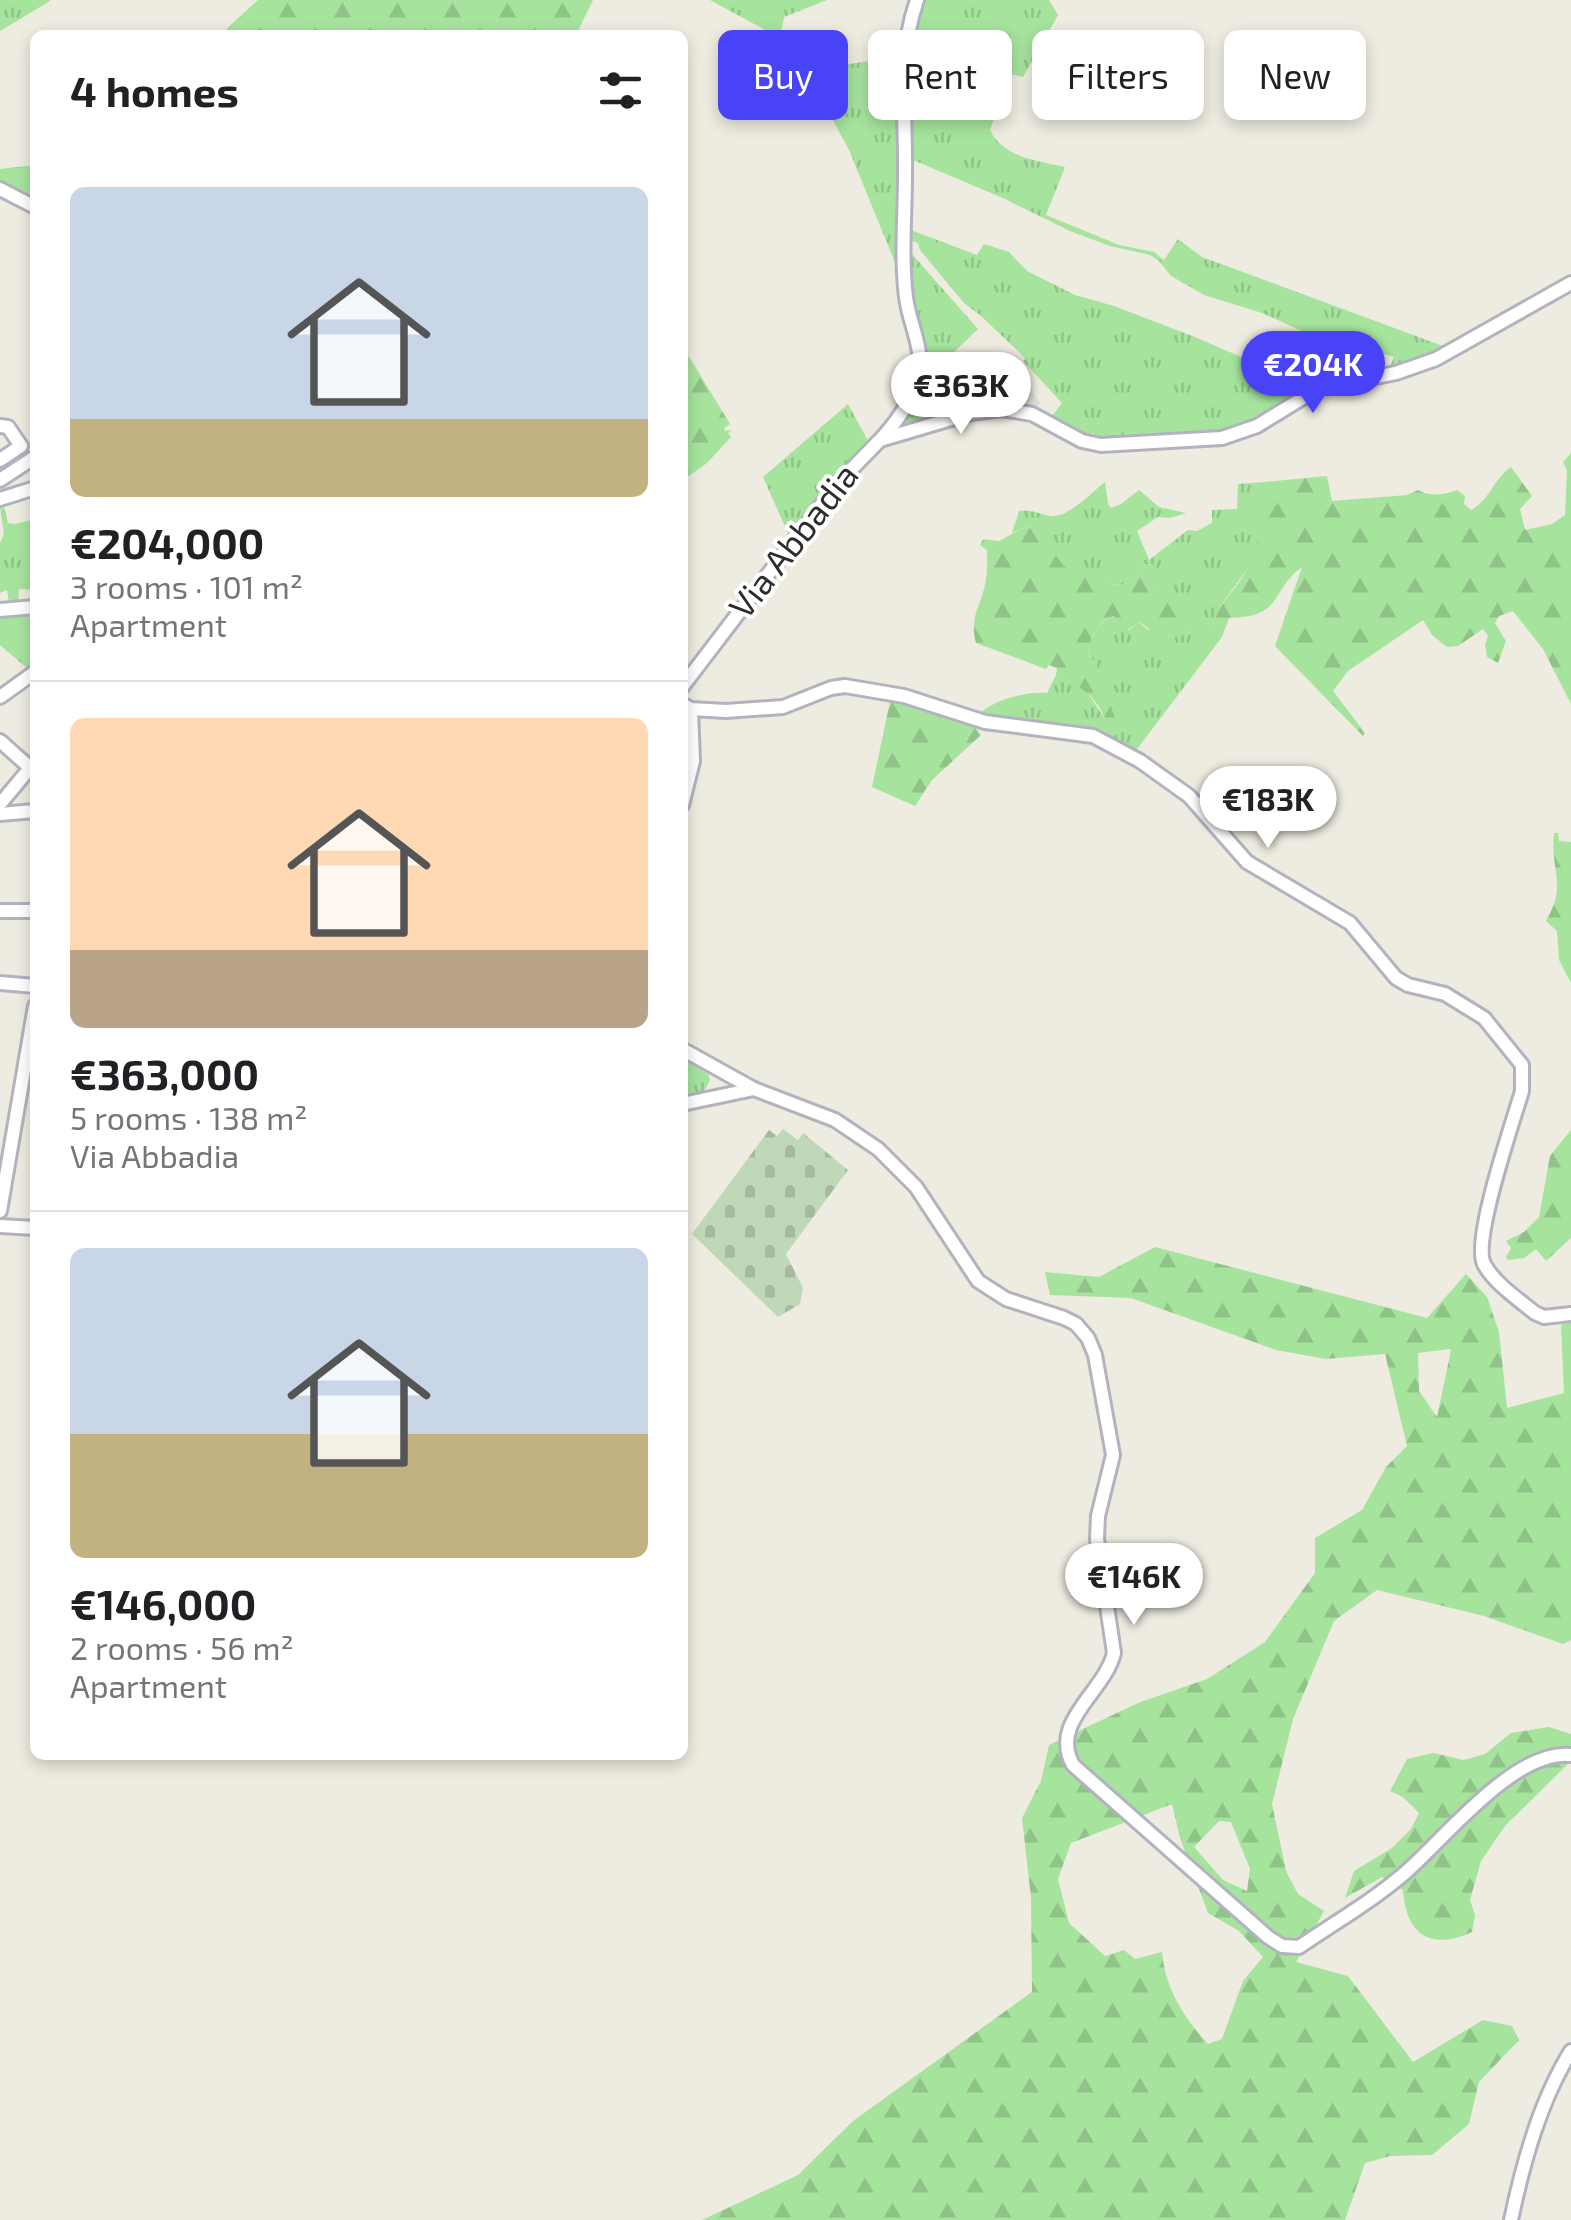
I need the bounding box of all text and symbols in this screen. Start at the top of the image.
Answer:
chip: Buy [718,30,848,120]
chip: Rent [868,30,1012,120]
chip: Filters [1032,30,1204,120]
chip: New [1224,30,1366,120]
icon: filters [593,63,648,118]
text: 4 homes [70,65,239,115]
icon: home [269,252,449,432]
pin: €204K [1243,331,1383,416]
text: €204K [1263,344,1363,382]
pin: €363K [891,352,1031,437]
text: €363K [913,365,1009,403]
street label: Via Abbadia [719,454,866,626]
text: €204,000 [70,517,264,567]
text: 3 rooms · 101 m² [70,567,303,605]
text: Apartment [70,605,227,643]
pin: €183K [1198,766,1338,851]
text: €183K [1222,779,1314,817]
icon: home [269,783,449,963]
text: €363,000 [70,1048,259,1098]
text: 5 rooms · 138 m² [70,1098,308,1136]
text: Via Abbadia [70,1136,239,1174]
icon: home [269,1313,449,1493]
pin: €146K [1064,1543,1204,1628]
text: €146K [1087,1556,1181,1594]
text: €146,000 [70,1578,256,1628]
text: 2 rooms · 56 m² [70,1628,294,1666]
text: Apartment [70,1666,227,1704]

